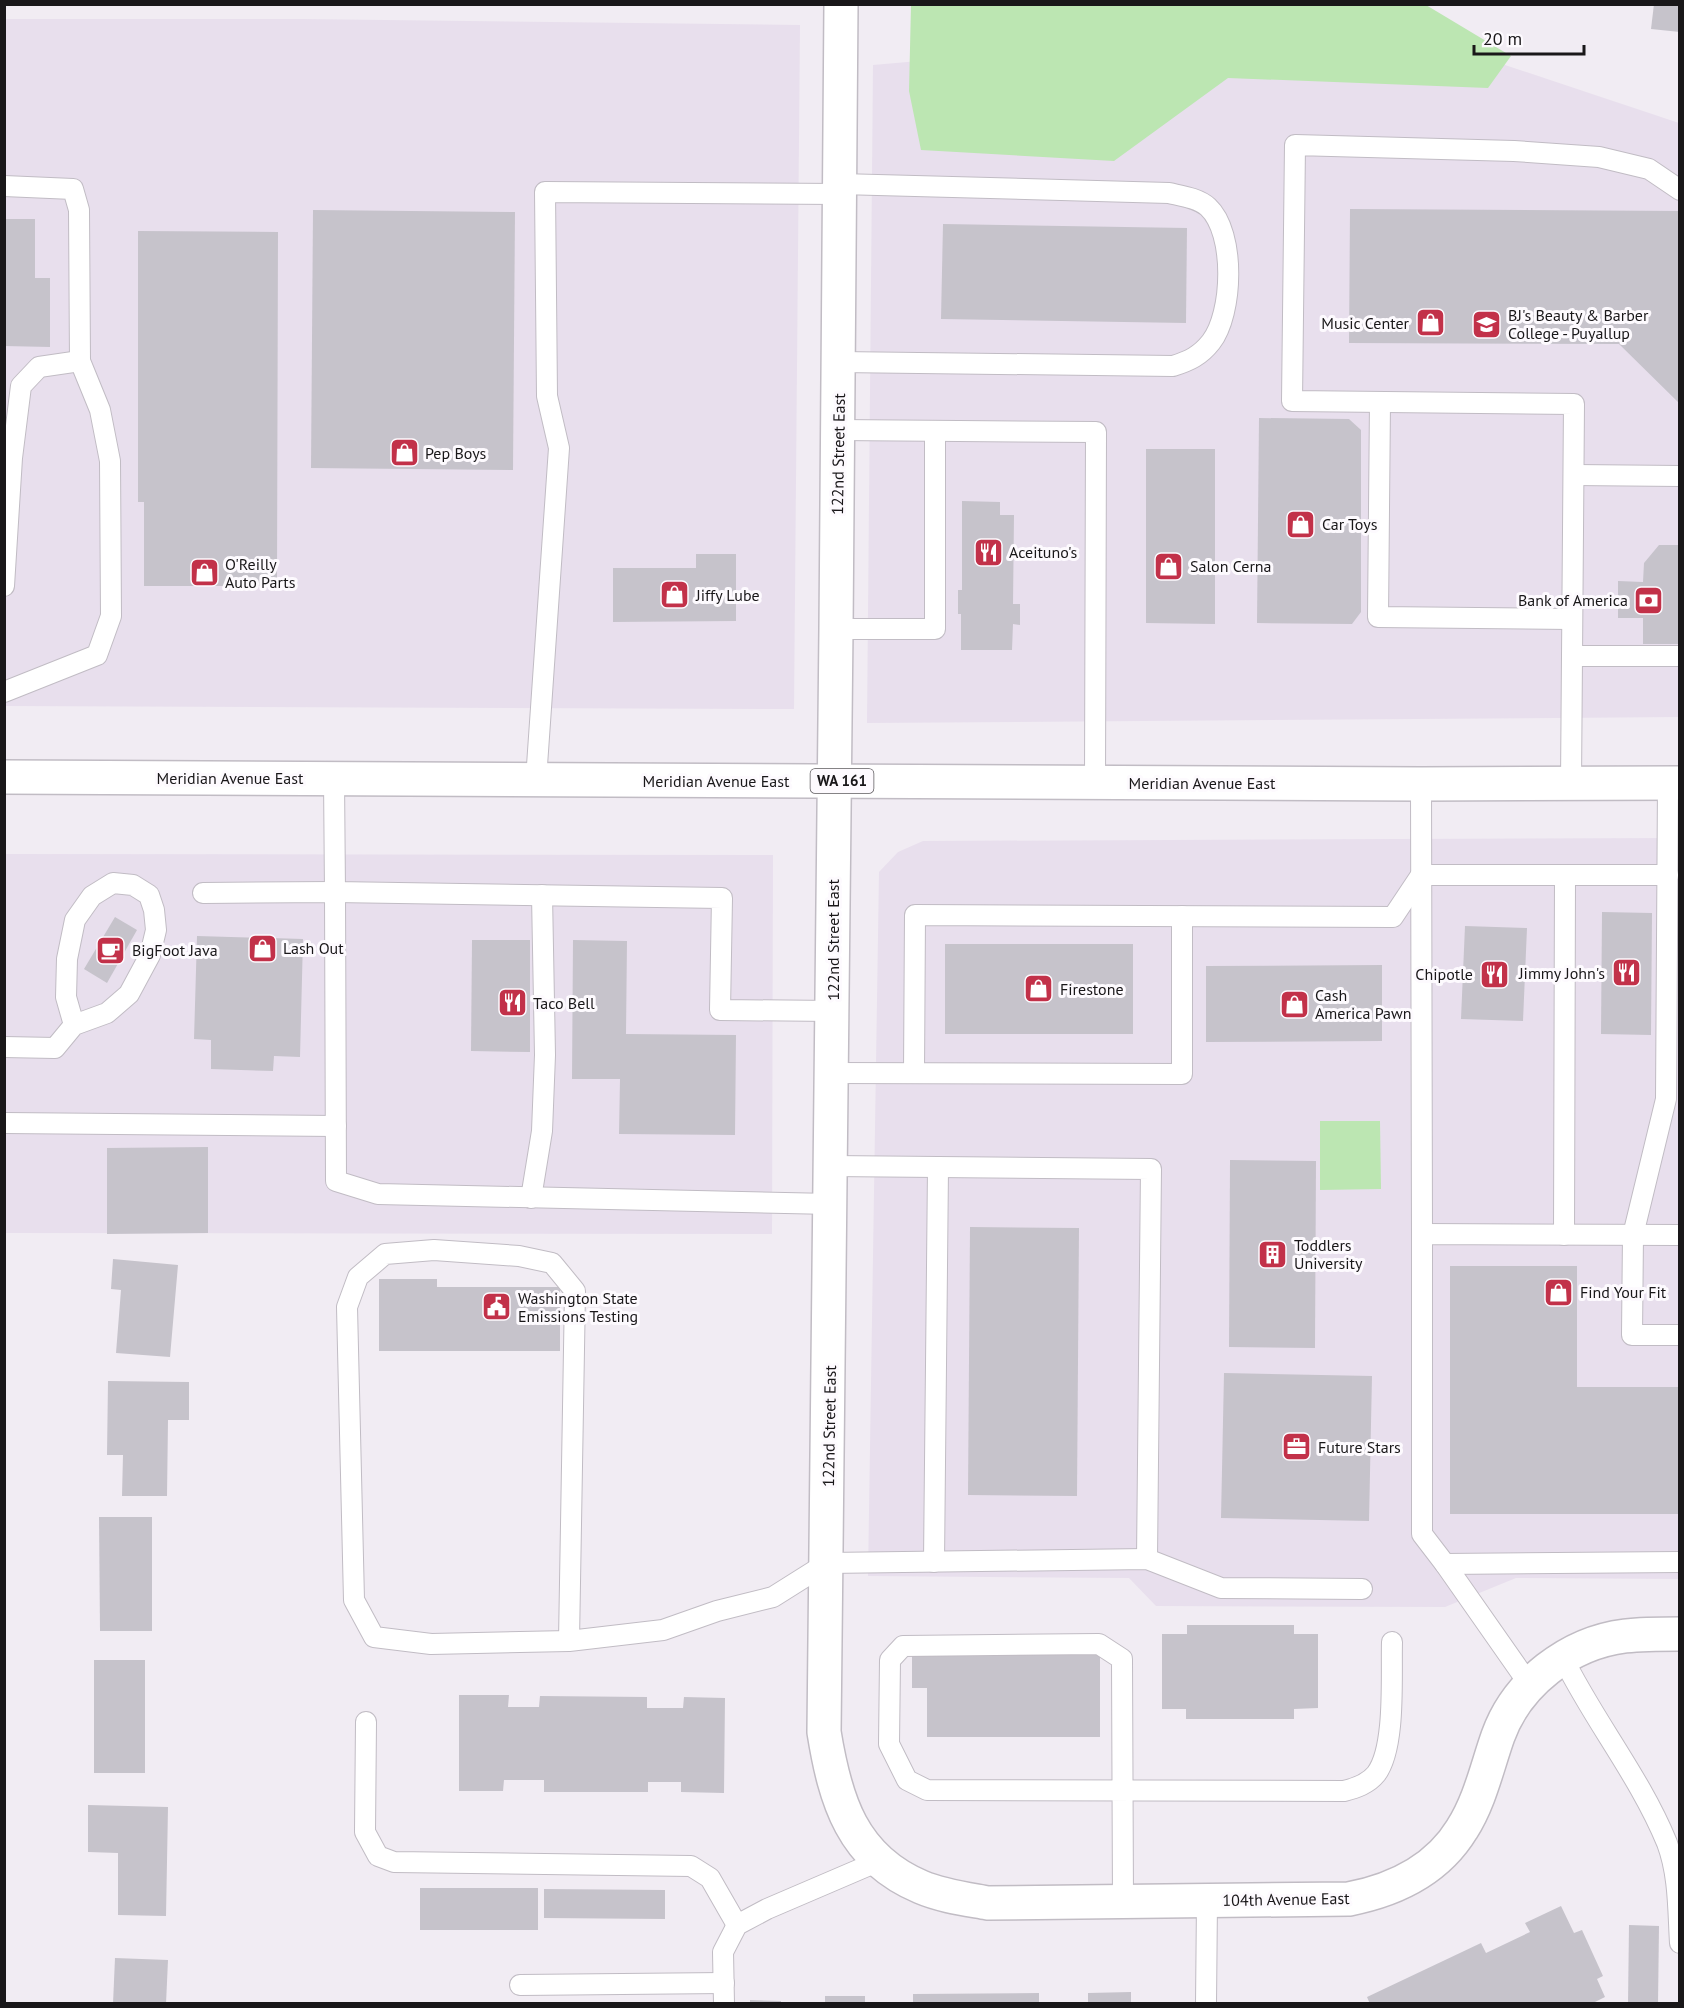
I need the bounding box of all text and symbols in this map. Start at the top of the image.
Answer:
scale bar [1474,18,1584,56]
text: 20 m [1483,27,1522,50]
place label: BJ's Beauty & Barber College - Puyallup [1508,305,1649,343]
shop icon: Music Center [1414,307,1446,339]
school or university icon: BJ's Beauty & Barber College - Puyallup [1471,308,1503,340]
place label: Music Center [1321,313,1410,333]
street label: 122nd Street East [827,392,849,515]
shop icon: Pep Boys [388,437,420,469]
place label: Pep Boys [425,443,487,463]
shop icon: Car Toys [1285,508,1317,540]
place label: Car Toys [1322,514,1378,534]
restaurant icon: Aceituno's [972,536,1004,568]
place label: Aceituno's [1009,542,1077,562]
shop icon: Salon Cerna [1153,550,1185,582]
place label: O'Reilly Auto Parts [225,554,296,592]
place label: Salon Cerna [1190,556,1272,576]
shop icon: O'Reilly Auto Parts [188,557,220,589]
shop icon: Jiffy Lube [659,579,691,611]
bank icon: Bank of America [1633,584,1665,616]
place label: Jiffy Lube [695,585,760,605]
place label: Bank of America [1518,590,1628,610]
street label: Meridian Avenue East [157,768,304,788]
road number: WA 161 [810,769,874,793]
street label: Meridian Avenue East [643,771,790,791]
street label: Meridian Avenue East [1129,773,1276,793]
street label: 122nd Street East [823,879,843,1001]
shop icon: Lash Out [246,932,278,964]
cafe icon: BigFoot Java [95,934,127,966]
place label: Lash Out [283,938,344,958]
place label: BigFoot Java [132,940,218,960]
restaurant icon: Jimmy John's [1610,957,1642,989]
restaurant icon: Chipotle [1478,958,1510,990]
place label: Jimmy John's [1518,963,1605,983]
place label: Chipotle [1415,964,1473,984]
shop icon: Firestone [1023,973,1055,1005]
place label: Firestone [1060,979,1124,999]
place label: Cash America Pawn [1315,985,1411,1023]
restaurant icon: Taco Bell [496,987,528,1019]
shop icon: Cash America Pawn [1278,988,1310,1020]
place label: Taco Bell [533,993,595,1013]
place label: Toddlers University [1294,1235,1363,1273]
building icon: Toddlers University [1257,1238,1289,1270]
shop icon: Find Your Fit [1543,1276,1575,1308]
place label: Find Your Fit [1580,1282,1667,1302]
place label: Washington State Emissions Testing [518,1288,638,1326]
public building icon: Washington State Emissions Testing [481,1291,513,1323]
street label: 122nd Street East [818,1364,840,1487]
office icon: Future Stars [1281,1431,1313,1463]
place label: Future Stars [1318,1437,1401,1457]
street label: 104th Avenue East [1222,1888,1350,1910]

